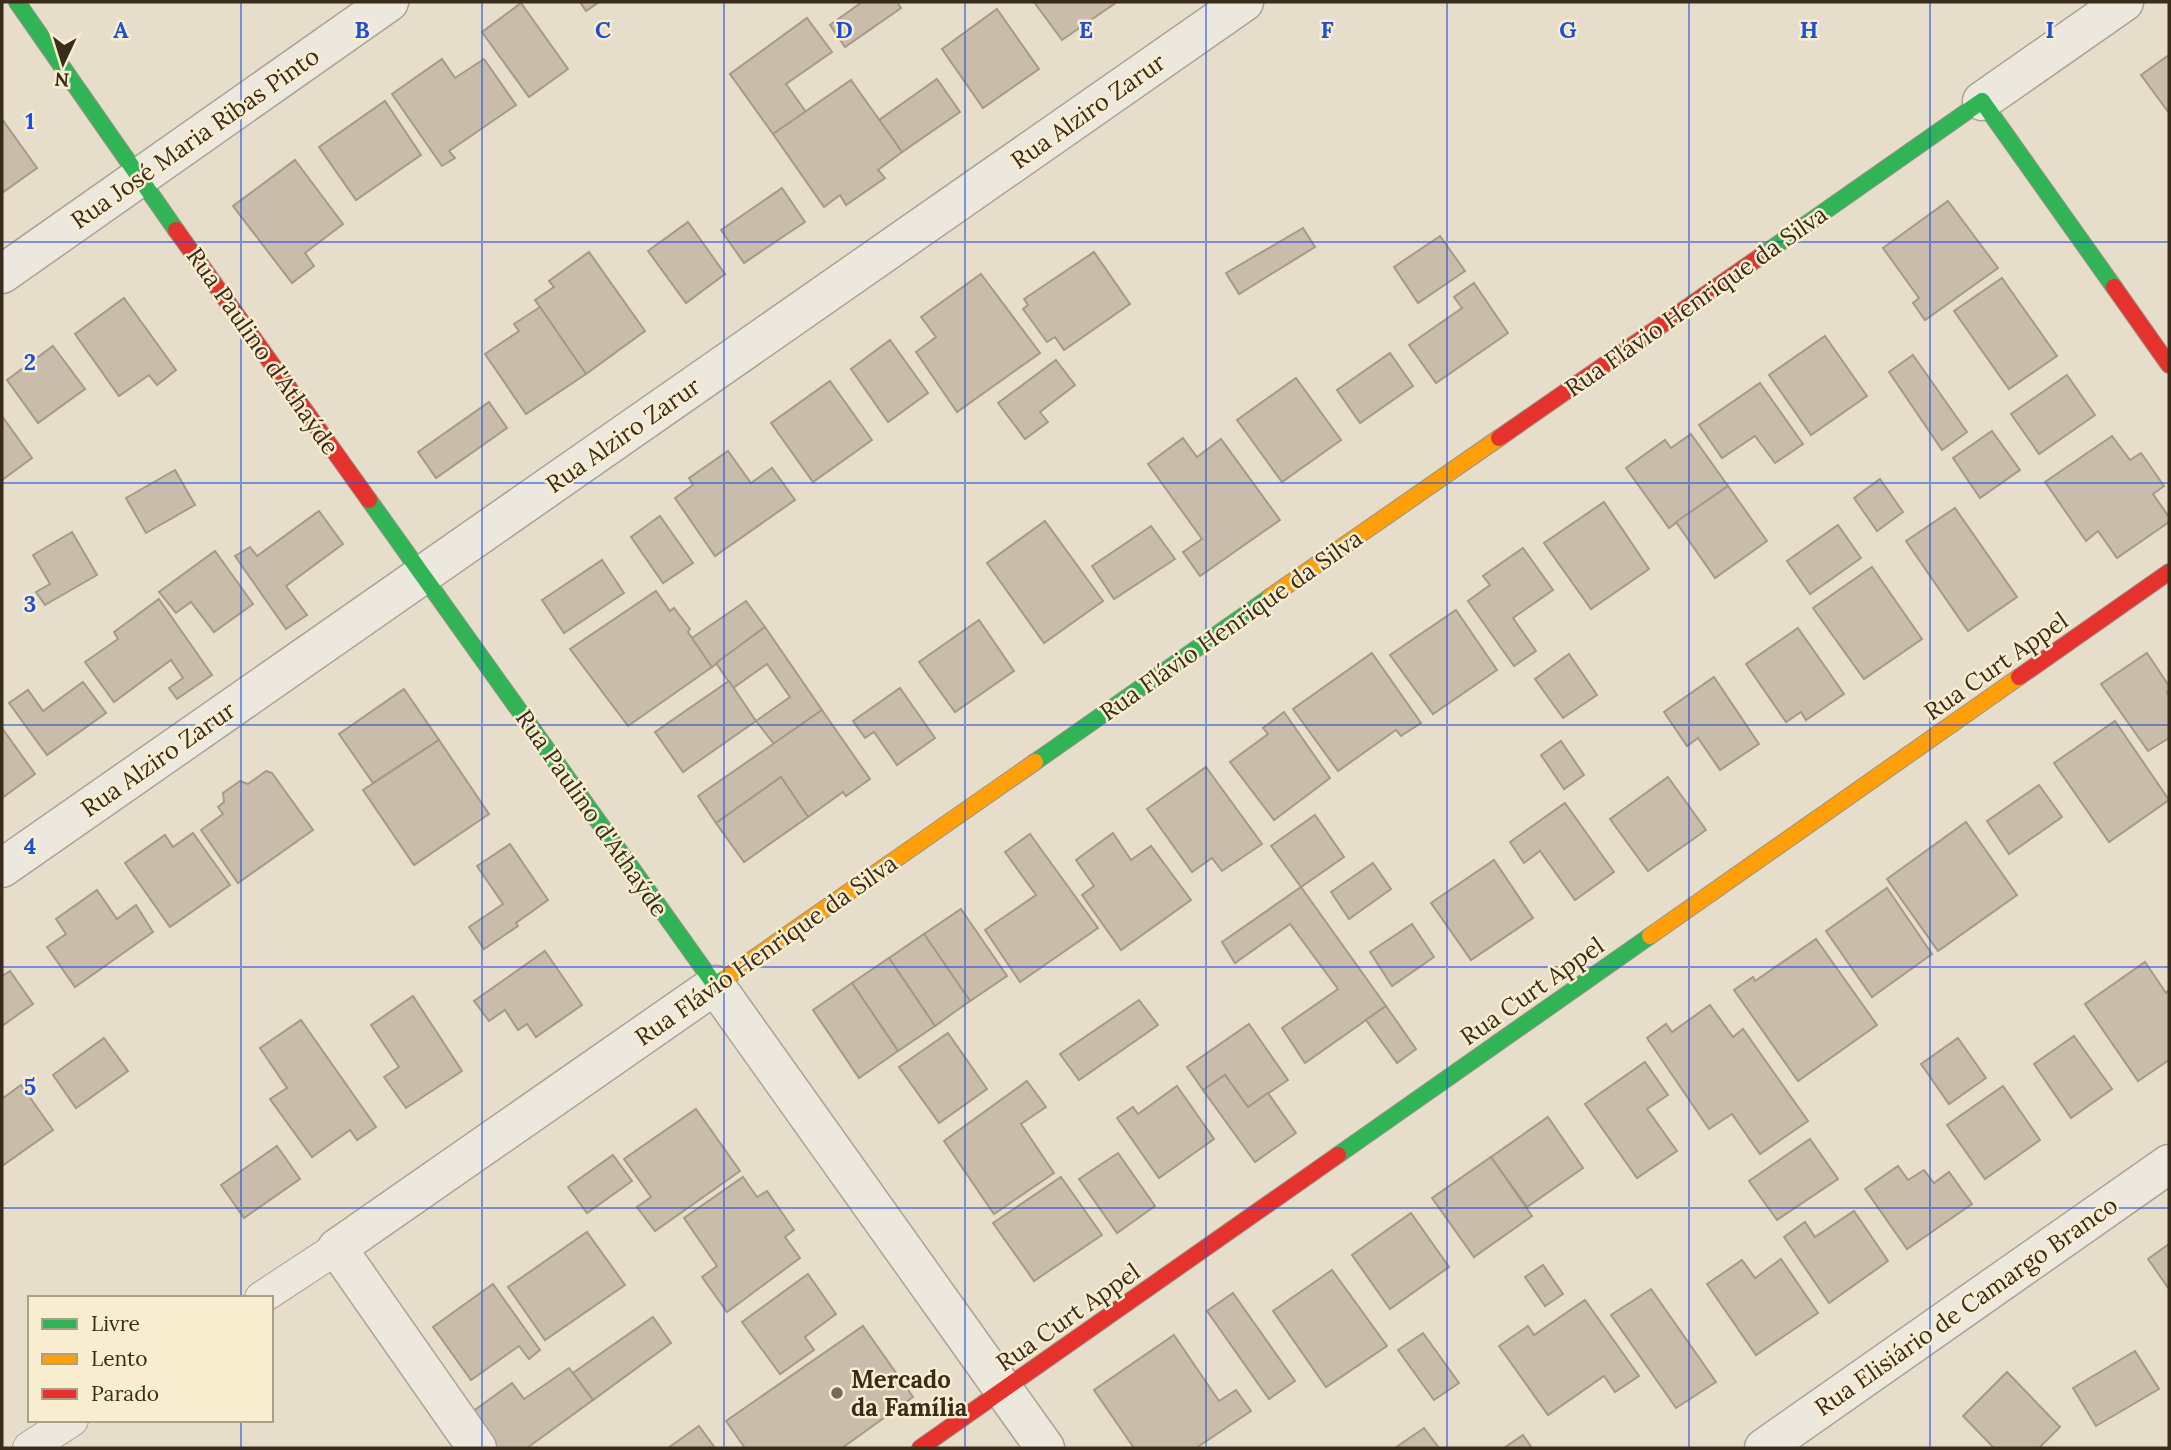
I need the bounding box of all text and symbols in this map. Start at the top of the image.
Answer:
text: A [113,15,129,44]
text: B [354,15,370,44]
text: C [595,15,611,44]
text: D [835,15,853,44]
text: E [1079,15,1093,44]
text: F [1320,15,1334,44]
text: G [1559,15,1577,44]
text: H [1800,15,1818,44]
text: I [2046,15,2054,44]
north arrow [28,28,98,98]
street label: Rua José Maria Ribas Pinto [65,40,325,236]
street label: Rua Alziro Zarur [1005,46,1172,176]
text: N [53,67,70,92]
text: 1 [25,106,35,135]
street label: Rua Flávio Henrique da Silva [1559,198,1833,404]
street label: Rua Paulino d'Athaýde [180,241,346,461]
text: 2 [24,347,36,376]
street label: Rua Alziro Zarur [540,370,707,500]
street label: Rua Flávio Henrique da Silva [1094,522,1368,728]
text: 3 [24,589,36,618]
street label: Rua Curt Appel [1918,605,2074,727]
street label: Rua Alziro Zarur [75,694,242,824]
street label: Rua Paulino d'Athaýde [509,703,675,923]
text: 4 [24,831,36,860]
street label: Rua Flávio Henrique da Silva [629,847,903,1053]
street label: Rua Curt Appel [1454,930,1610,1052]
text: 5 [24,1072,36,1101]
street label: Rua Elisiário de Camargo Branco [1808,1189,2124,1423]
street label: Rua Curt Appel [990,1256,1146,1378]
legend [28,1296,273,1422]
text: Livre [91,1310,140,1337]
text: Lento [91,1345,148,1372]
place label: Mercado da Família [851,1364,968,1423]
text: Parado [91,1380,159,1407]
marker: Mercado da Família [829,1385,845,1401]

